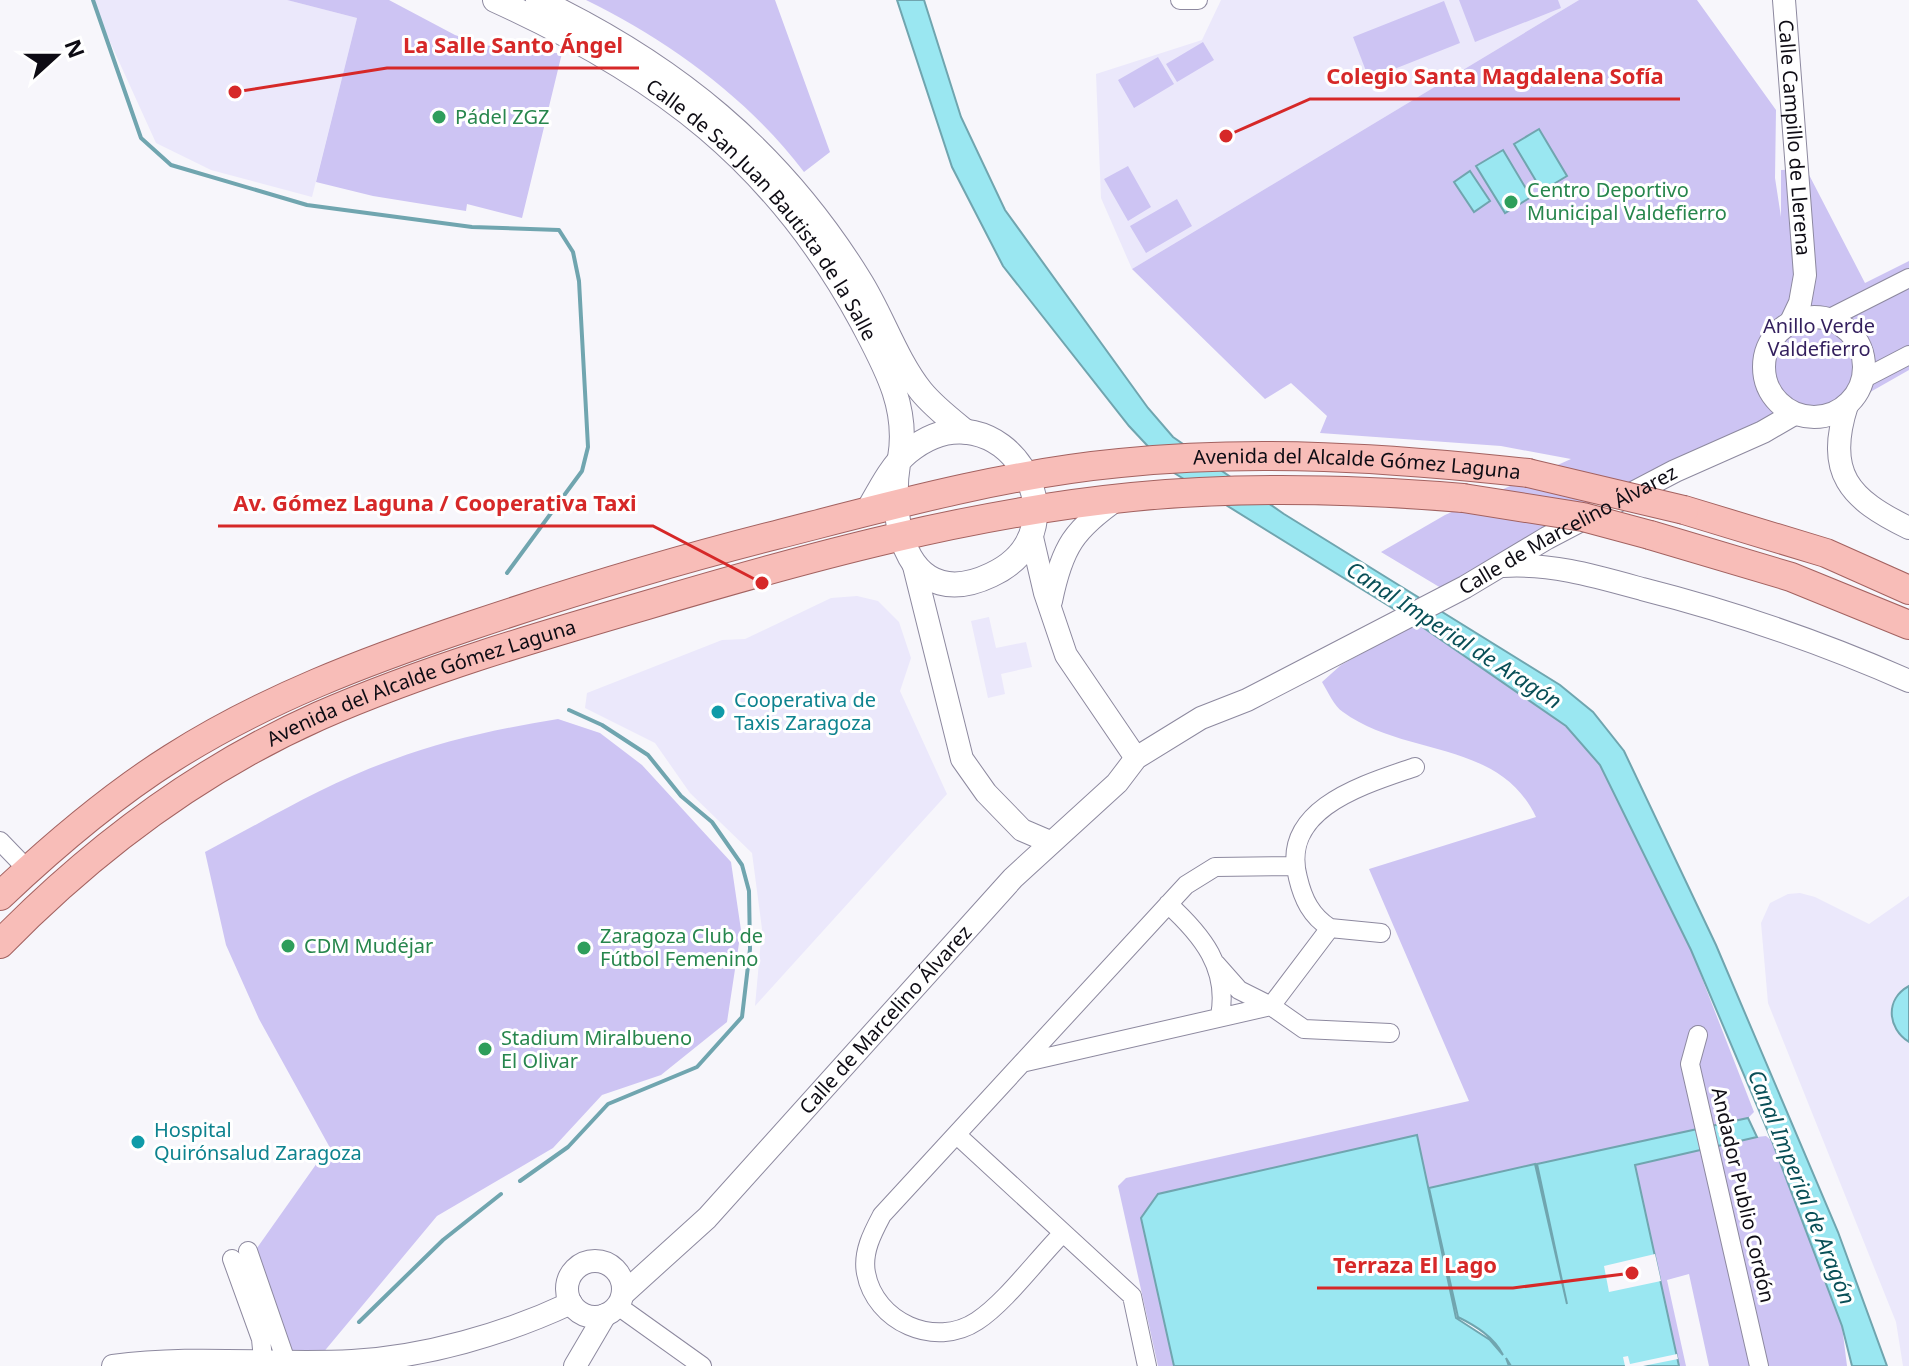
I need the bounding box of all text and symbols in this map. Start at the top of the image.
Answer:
north arrow [16,16,96,96]
street label: Calle Campillo de Llerena [1773,18,1817,257]
callout: La Salle Santo Ángel [387,22,639,68]
text: La Salle Santo Ángel [403,29,623,59]
text: N [58,35,93,62]
callout: Colegio Santa Magdalena Sofía [1310,53,1680,99]
text: Colegio Santa Magdalena Sofía [1326,60,1664,90]
street label: Calle de San Juan Bautista de la Salle [641,72,883,345]
place label: Pádel ZGZ [455,103,550,130]
marker: Pádel ZGZ [430,108,448,126]
place label: Centro Deportivo Municipal Valdefierro [1527,176,1727,226]
marker: Centro Deportivo Municipal Valdefierro [1502,193,1520,211]
park label: Anillo Verde Valdefierro [1763,312,1875,362]
street label: Avenida del Alcalde Gómez Laguna [1192,442,1522,485]
street label: Calle de Marcelino Álvarez [1454,458,1681,601]
callout: Av. Gómez Laguna / Cooperativa Taxi [218,480,653,526]
text: Av. Gómez Laguna / Cooperativa Taxi [233,487,637,517]
water label: Canal Imperial de Aragón [1341,553,1568,715]
street label: Avenida del Alcalde Gómez Laguna [262,613,579,752]
place label: Cooperativa de Taxis Zaragoza [734,686,876,736]
marker: Cooperativa de Taxis Zaragoza [709,703,727,721]
street label: Calle de Marcelino Álvarez [793,919,977,1120]
place label: Zaragoza Club de Fútbol Femenino [600,922,763,972]
place label: CDM Mudéjar [304,932,433,959]
marker: CDM Mudéjar [279,937,297,955]
marker: Zaragoza Club de Fútbol Femenino [575,939,593,957]
place label: Stadium Miralbueno El Olivar [501,1024,692,1074]
marker: Stadium Miralbueno El Olivar [476,1040,494,1058]
water label: Canal Imperial de Aragón [1742,1065,1864,1309]
street label: Andador Publio Cordón [1706,1085,1781,1305]
place label: Hospital Quirónsalud Zaragoza [154,1116,362,1166]
marker: Hospital Quirónsalud Zaragoza [129,1133,147,1151]
callout: Terraza El Lago [1317,1242,1513,1288]
text: Terraza El Lago [1333,1249,1497,1279]

